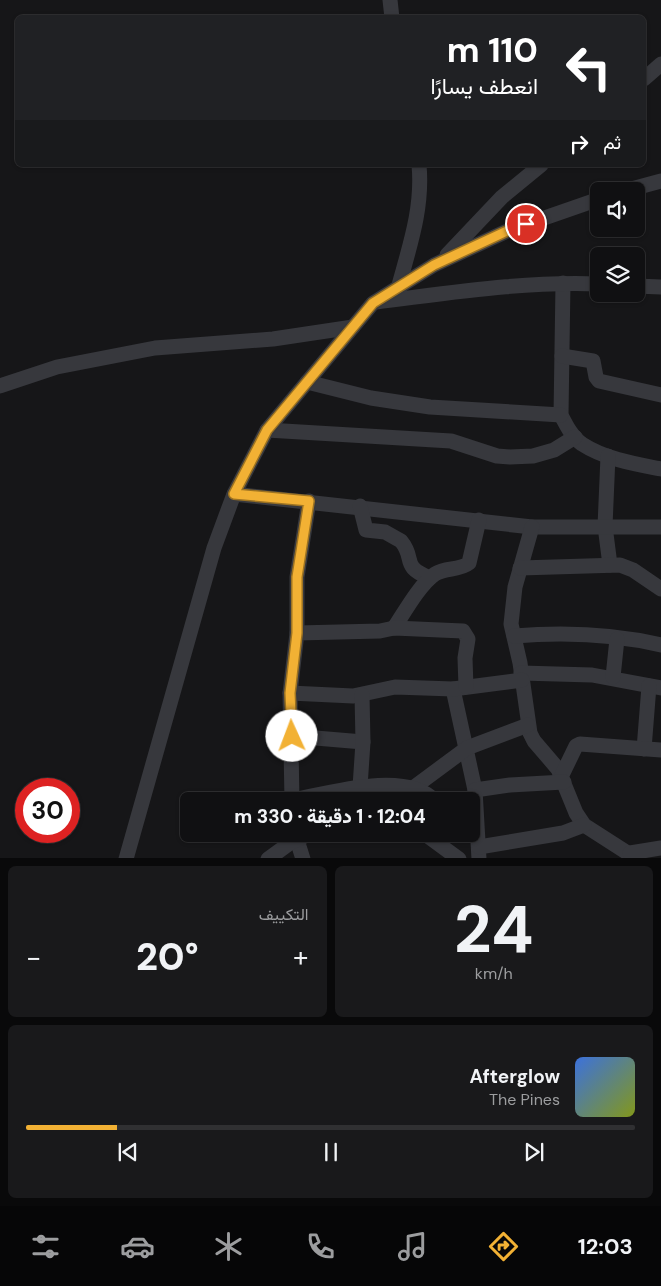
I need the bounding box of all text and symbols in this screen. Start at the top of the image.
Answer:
text: 110 m [447,27,538,73]
icon: left [556,35,621,100]
text: انعطف يسارًا [431,72,538,101]
icon: right [565,130,593,158]
text: ثم [603,130,621,155]
map controls [590,182,645,302]
button: sound [590,182,645,237]
pin [505,203,547,245]
icon: arrive [512,210,540,238]
button: layers [590,247,645,302]
position arrow [265,709,317,761]
speed limit sign: 30 [15,778,80,843]
text: 12:04 · 1 دقيقة · 330 m [234,804,426,829]
text: 24 [454,888,533,972]
text: التكييف [259,904,309,925]
text: 20° [136,932,199,982]
text: − [26,939,41,976]
text: + [293,939,309,976]
text: km/h [475,963,513,984]
text: Afterglow [469,1064,560,1089]
text: The Pines [489,1089,560,1110]
icon: previous [114,1138,142,1166]
icon: pause [317,1138,345,1166]
icon: next [520,1138,548,1166]
icon: filters [28,1229,63,1264]
icon: car [120,1229,155,1264]
icon: climate [211,1229,246,1264]
icon: phone [303,1229,338,1264]
icon: music [395,1229,430,1264]
icon: directions [486,1229,521,1264]
text: 12:03 [578,1232,633,1261]

